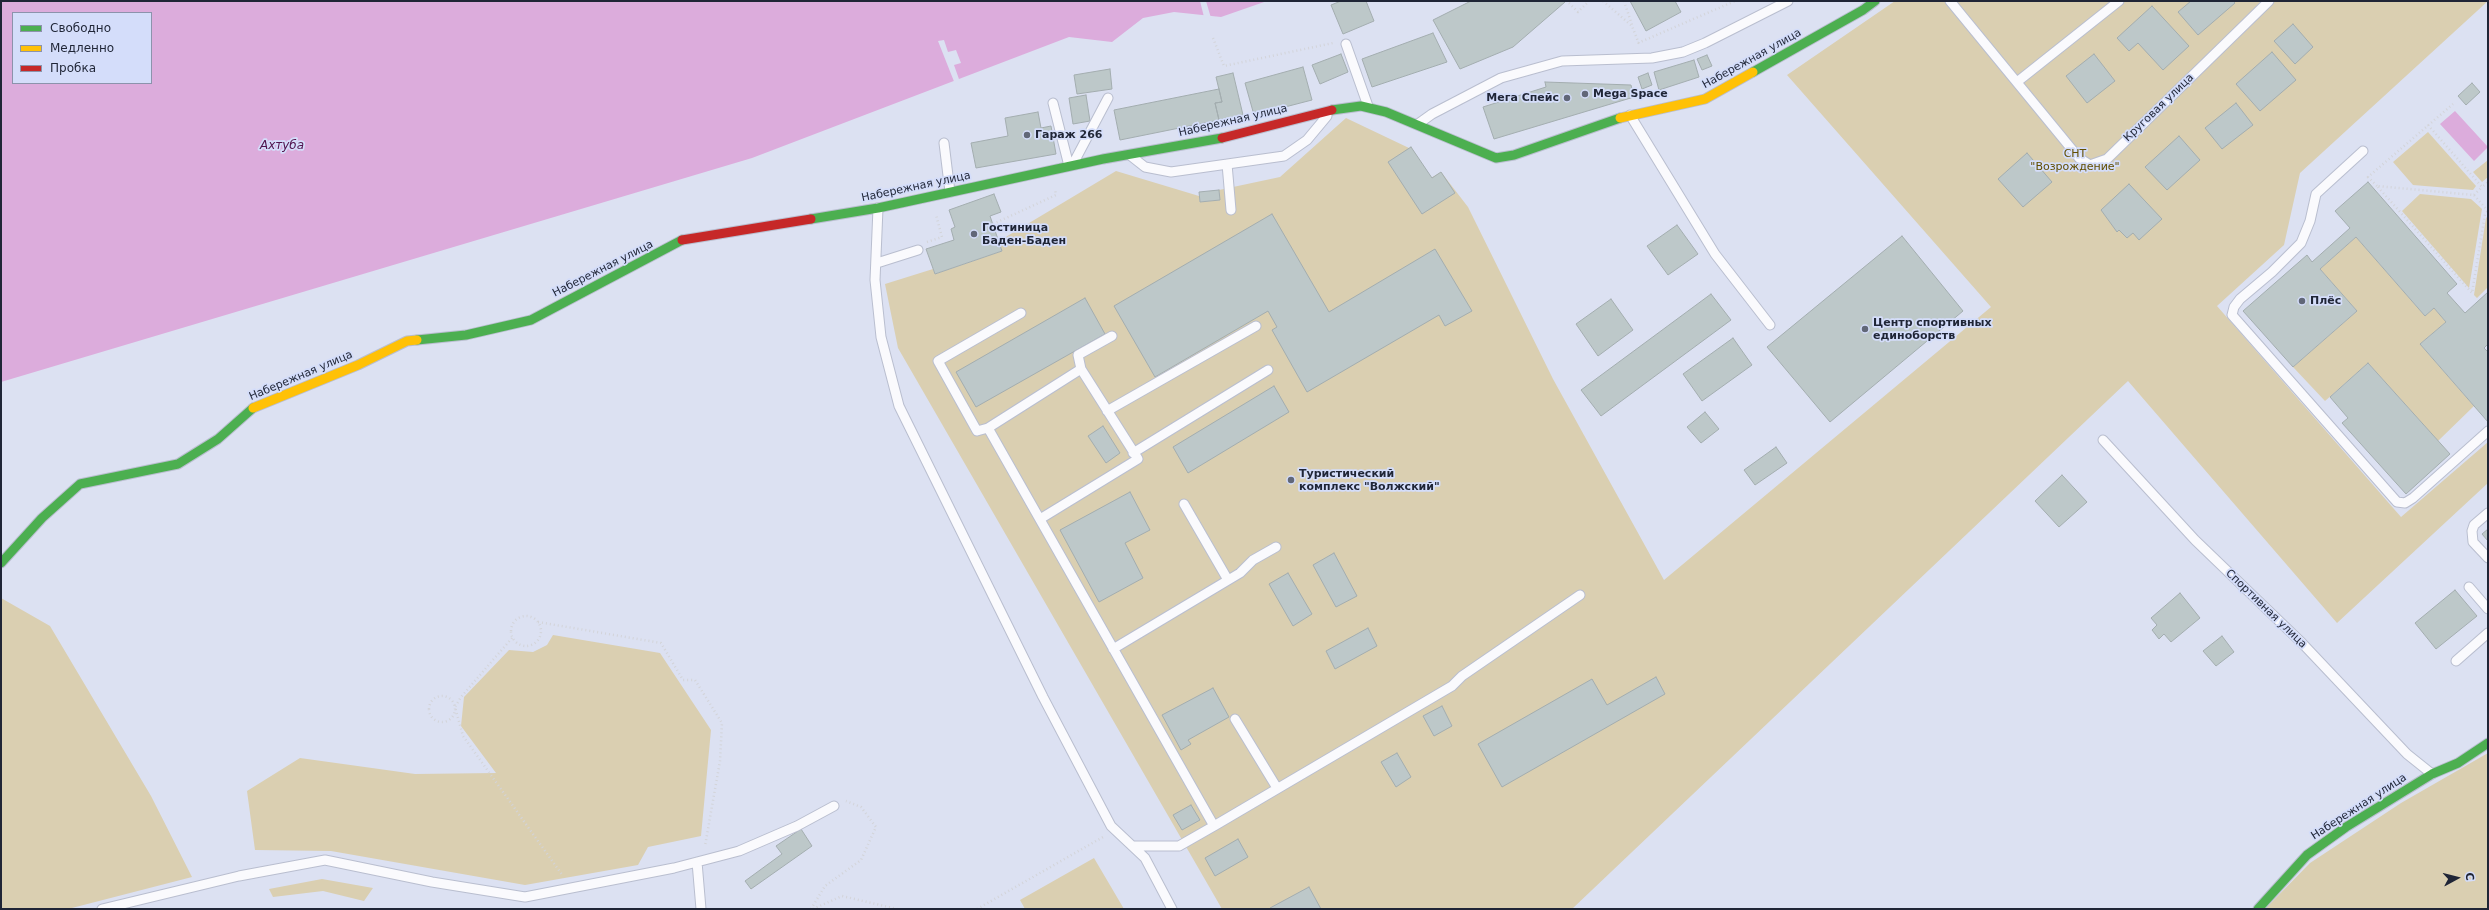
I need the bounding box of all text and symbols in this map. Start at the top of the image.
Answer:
legend [12,12,152,84]
text: Свободно [50,21,111,35]
street label: Набережная улица [1700,26,1804,92]
text: Медленно [50,41,114,55]
text: Пробка [50,61,96,75]
street label: Круговая улица [2121,71,2197,145]
place label: Mega Space [1593,87,1668,101]
marker: Mega Space [1580,89,1590,99]
place label: Мега Спейс [1486,91,1559,105]
marker: Мега Спейс [1562,93,1572,103]
street label: Набережная улица [1177,102,1289,140]
place label: Гараж 266 [1035,128,1102,142]
marker: Гараж 266 [1022,130,1032,140]
water label: Ахтуба [260,139,304,153]
park label: СНТ "Возрождение" [2030,147,2120,173]
street label: Набережная улица [860,169,972,205]
place label: Гостиница Баден-Баден [982,221,1066,247]
marker: Гостиница Баден-Баден [969,229,979,239]
street label: Набережная улица [550,238,656,300]
place label: Плёс [2310,294,2341,308]
marker: Плёс [2297,296,2307,306]
place label: Центр спортивных единоборств [1873,316,1992,342]
marker: Центр спортивных единоборств [1860,324,1870,334]
street label: Набережная улица [247,348,355,404]
place label: Туристический комплекс "Волжский" [1299,467,1440,493]
marker: Туристический комплекс "Волжский" [1286,475,1296,485]
street label: Спортивная улица [2223,567,2309,651]
street label: Набережная улица [2309,771,2409,843]
north arrow [2437,858,2477,898]
text: С [2462,872,2476,881]

